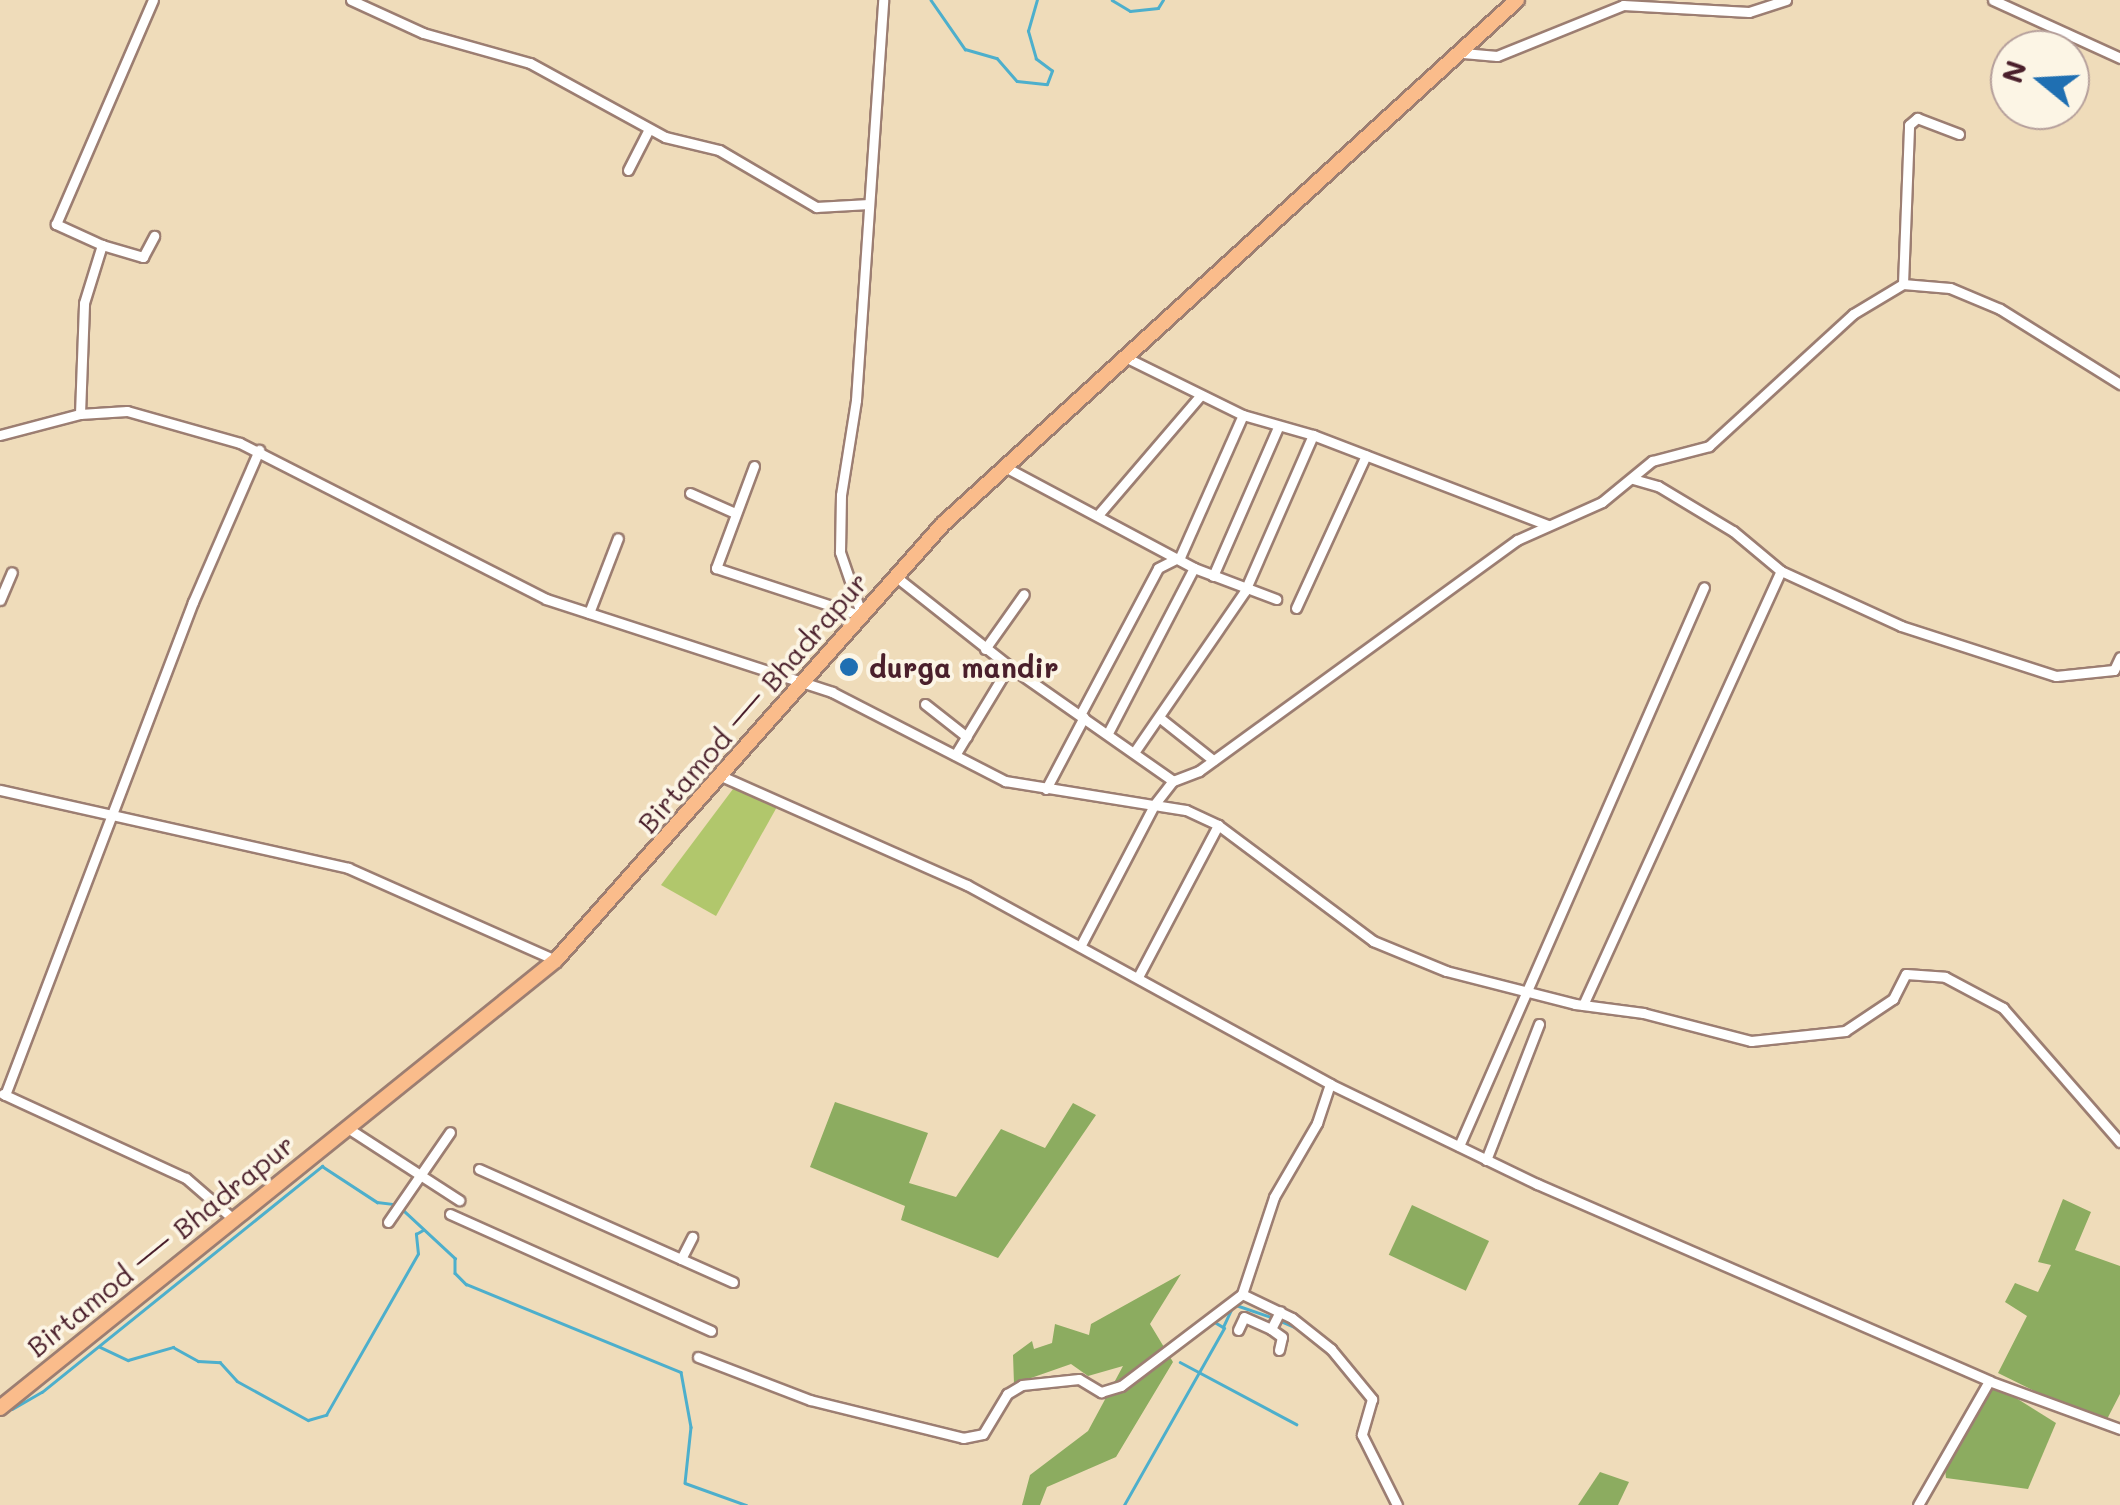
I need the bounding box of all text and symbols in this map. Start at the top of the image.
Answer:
north arrow [1990,30,2090,130]
text: N [1993,56,2034,87]
street label: Birtamod — Bhadrapur [630,565,874,839]
place label: durga mandir [869,650,1059,684]
marker: durga mandir [838,656,860,678]
street label: Birtamod — Bhadrapur [20,1127,300,1363]

